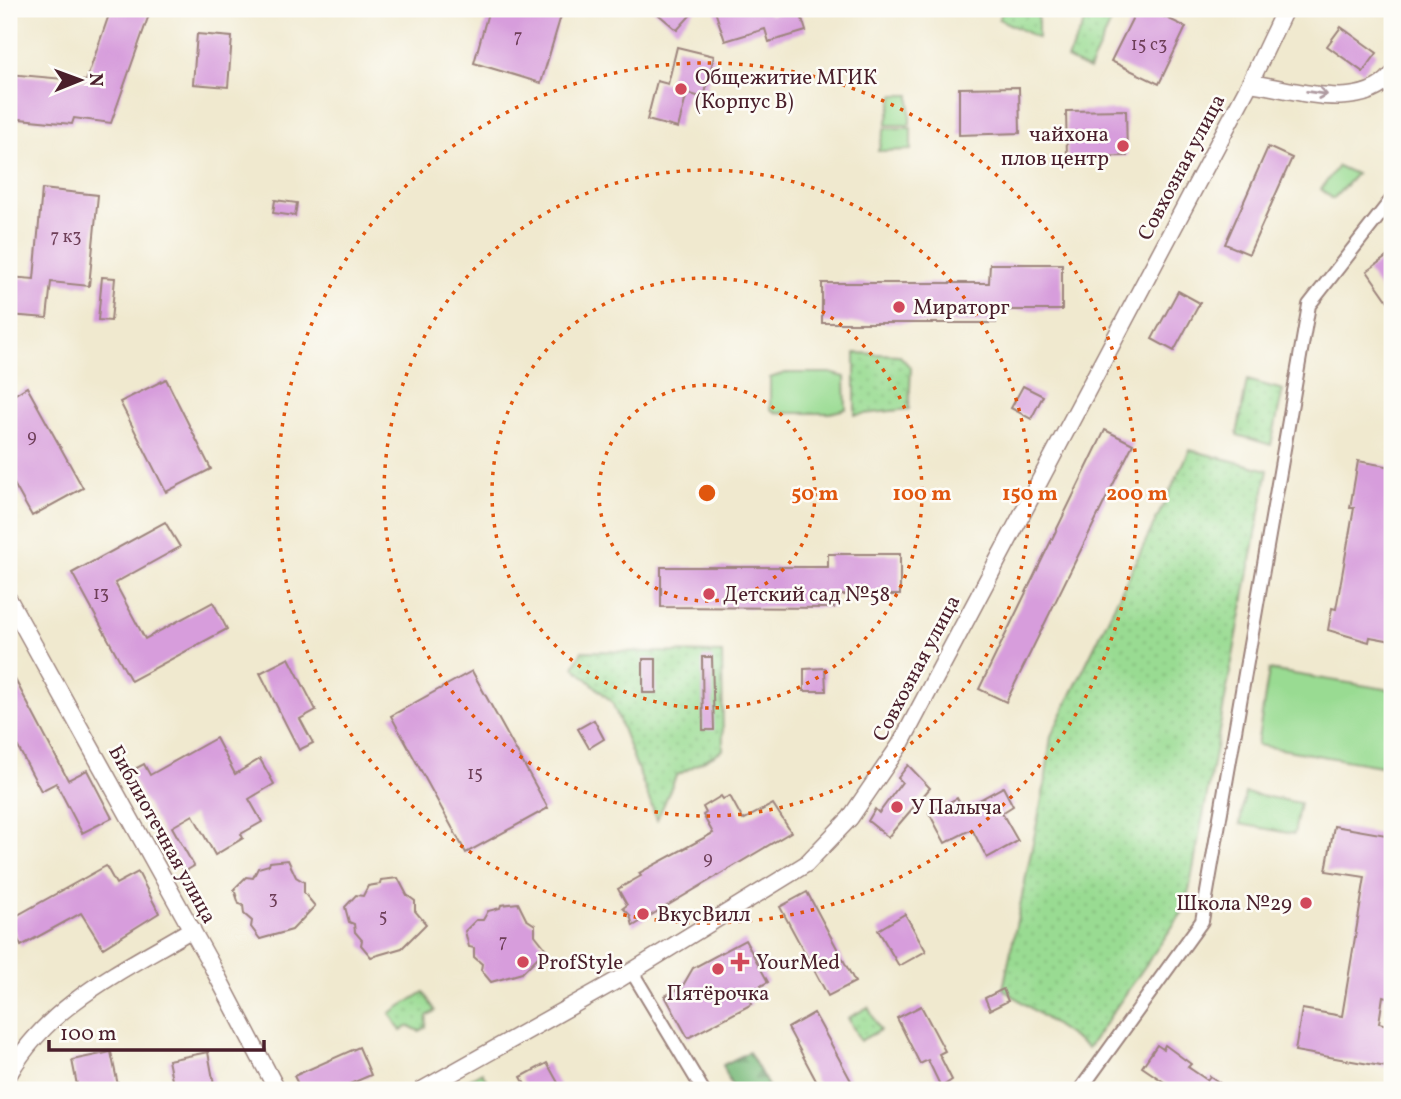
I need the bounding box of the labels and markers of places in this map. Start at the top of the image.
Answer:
place label: Общежитие МГИК (Корпус В) [695,64,877,117]
marker: Общежитие МГИК (Корпус В) [673,81,689,97]
place label: чайхона плов центр [1001,121,1109,174]
marker: чайхона плов центр [1115,138,1131,154]
place label: Мираторг [913,294,1010,323]
marker: Мираторг [891,299,907,315]
centre of rings [695,481,719,505]
place label: Детский сад №58 [723,581,890,610]
marker: Детский сад №58 [701,586,717,602]
place label: У Палыча [911,794,1002,823]
marker: У Палыча [889,799,905,815]
place label: Школа №29 [1176,890,1292,919]
marker: Школа №29 [1298,895,1314,911]
place label: ВкусВилл [657,901,751,930]
marker: ВкусВилл [635,906,651,922]
place label: ProfStyle [537,949,623,978]
place label: YourMed [756,949,840,978]
marker: YourMed [730,952,750,972]
marker: ProfStyle [515,954,531,970]
marker: Пятёрочка [710,961,726,977]
place label: Пятёрочка [666,980,770,1009]

